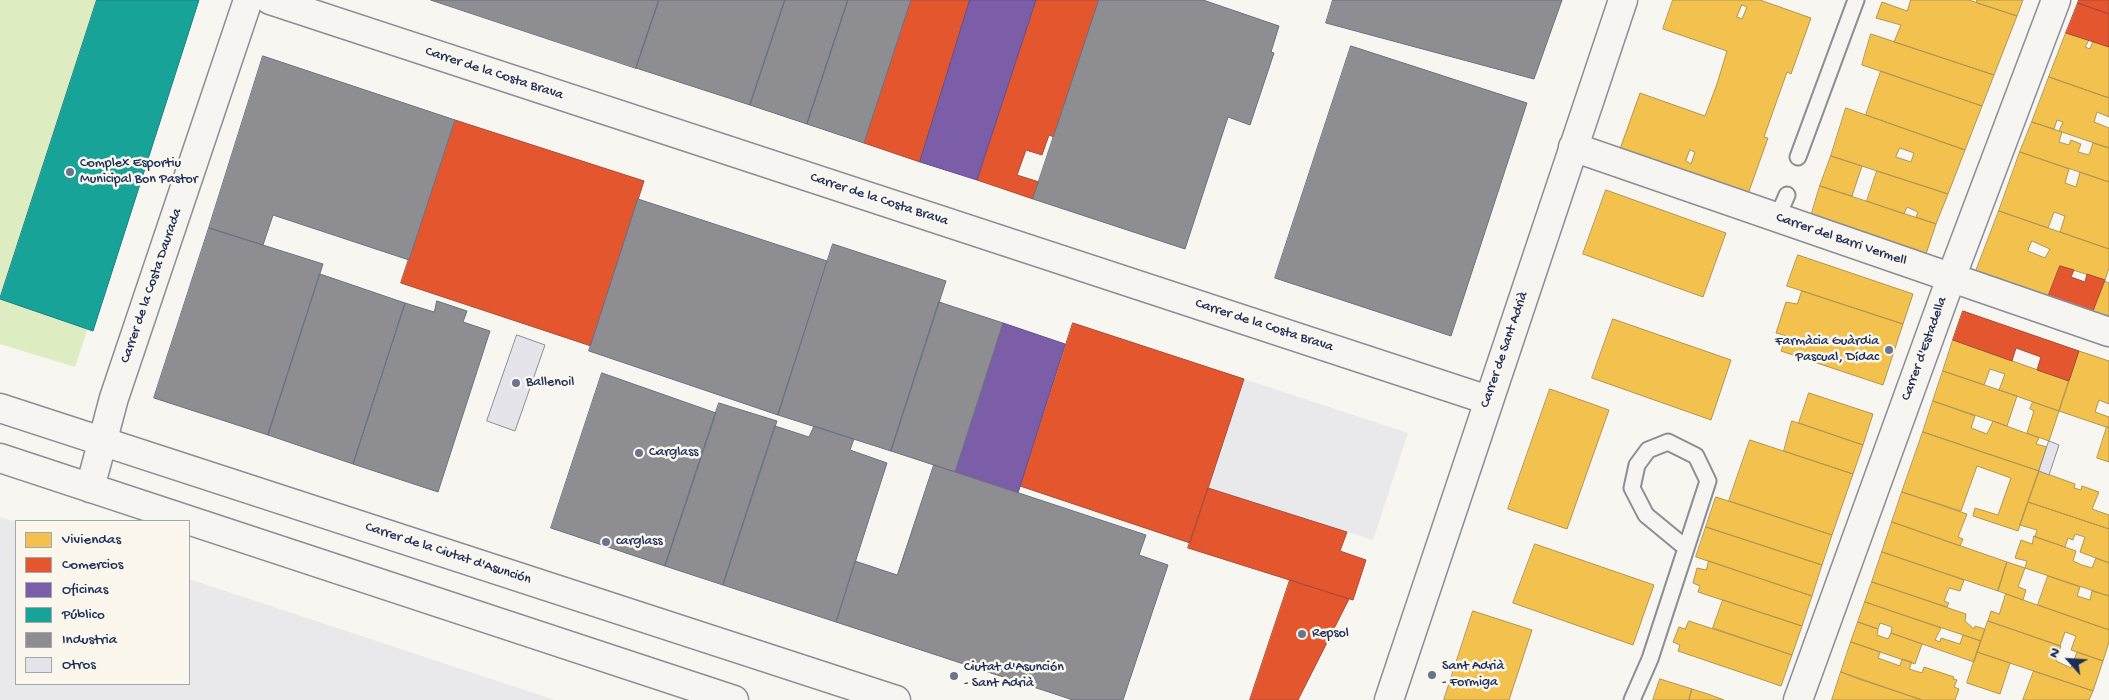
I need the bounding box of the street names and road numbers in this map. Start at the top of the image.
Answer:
street label: Carrer de la Costa Brava [423,44,565,104]
street label: Carrer de la Costa Brava [808,170,950,230]
street label: Carrer de la Costa Daurada [118,206,186,366]
street label: Carrer del Barri Vermell [1773,210,1909,270]
street label: Carrer de Sant Adrià [1477,290,1533,410]
street label: Carrer d'Estadella [1898,295,1952,403]
street label: Carrer de la Costa Brava [1193,296,1335,356]
street label: Carrer de la Ciutat d'Asunción [363,519,533,589]

